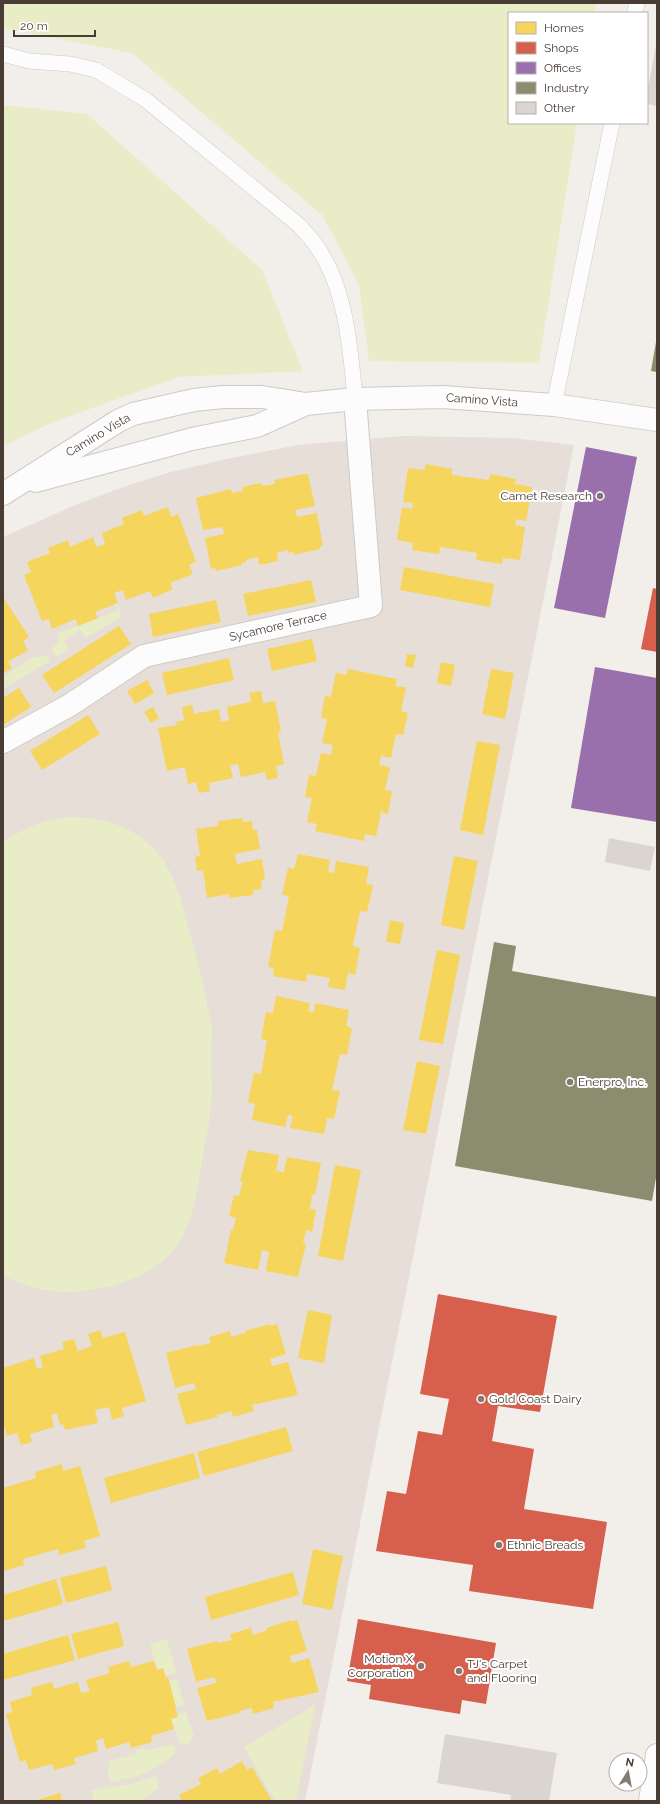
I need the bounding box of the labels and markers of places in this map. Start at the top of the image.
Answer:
place label: Camet Research [500,489,592,503]
marker: Camet Research [595,491,605,501]
place label: Enerpro, Inc. [578,1075,646,1089]
marker: Enerpro, Inc. [565,1077,575,1087]
place label: Gold Coast Dairy [489,1392,582,1406]
marker: Gold Coast Dairy [476,1394,486,1404]
place label: Ethnic Breads [507,1538,584,1552]
marker: Ethnic Breads [494,1540,504,1550]
place label: Motion X Corporation [347,1652,413,1680]
place label: TJ's Carpet and Flooring [467,1657,537,1685]
marker: Motion X Corporation [416,1661,426,1671]
marker: TJ's Carpet and Flooring [454,1666,464,1676]

